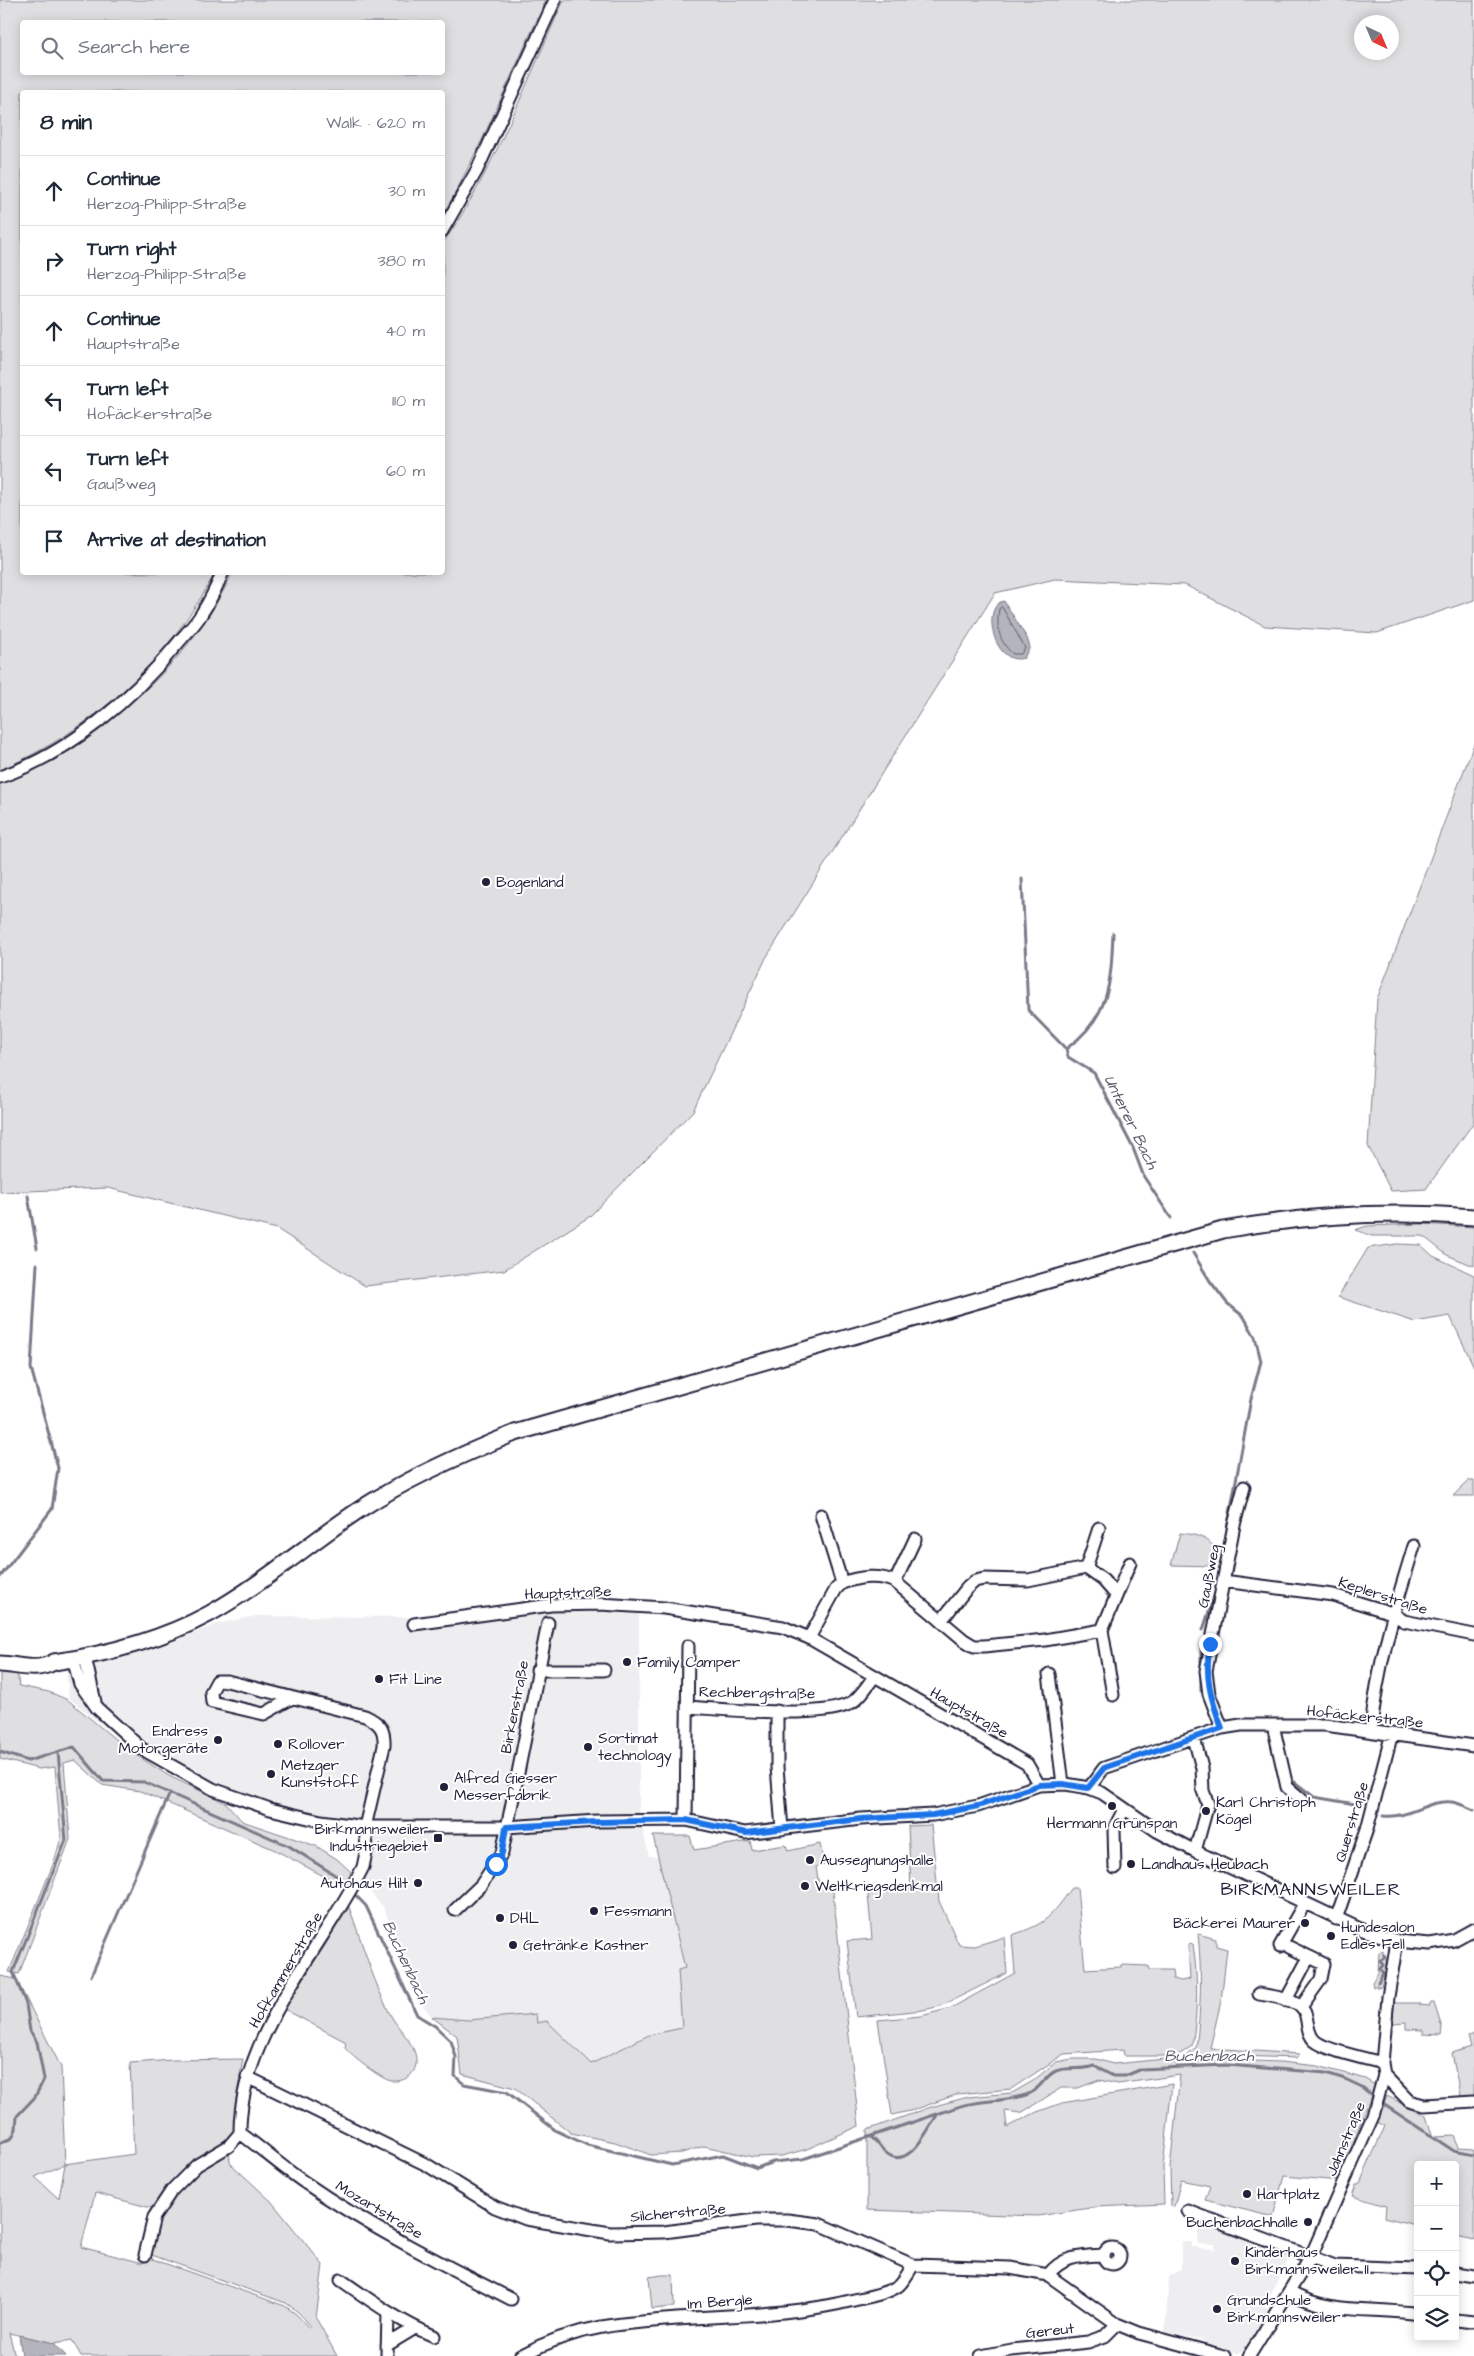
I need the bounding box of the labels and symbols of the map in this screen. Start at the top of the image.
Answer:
north arrow [1354,15,1399,60]
place label: Bogenland [496,872,564,894]
marker: Bogenland [480,876,492,888]
water label: Unterer Bach [1099,1071,1164,1174]
street label: Gaußweg [1193,1542,1226,1610]
street label: Keplerstraße [1336,1572,1430,1620]
street label: Hauptstraße [524,1581,612,1605]
route end [1199,1633,1222,1656]
place label: Family Camper [637,1652,740,1674]
marker: Family Camper [621,1656,633,1668]
street label: Birkenstraße [496,1659,534,1755]
place label: Fit Line [389,1669,442,1690]
marker: Fit Line [373,1673,385,1685]
street label: Rechbergstraße [699,1681,815,1706]
street label: Hauptstraße [926,1682,1012,1744]
street label: Hofäckerstraße [1306,1700,1424,1734]
place label: Endress Motorgeräte [118,1721,208,1760]
place label: Sortimat technology [598,1728,672,1767]
marker: Endress Motorgeräte [212,1734,224,1746]
place label: Rollover [288,1734,344,1755]
marker: Rollover [272,1738,284,1750]
marker: Sortimat technology [582,1741,594,1753]
place label: Metzger Kunststoff [281,1755,359,1793]
marker: Metzger Kunststoff [265,1768,277,1780]
place label: Alfred Giesser Messerfabrik [454,1768,557,1806]
street label: Querstraße [1330,1779,1374,1865]
marker: Alfred Giesser Messerfabrik [438,1781,450,1793]
place label: Karl Christoph Kögel [1216,1792,1316,1831]
marker: Hermann Grünspan [1106,1800,1118,1812]
marker: Karl Christoph Kögel [1200,1805,1212,1817]
place label: Hermann Grünspan [1047,1813,1178,1834]
place label: Birkmannsweiler Industriegebiet [314,1819,428,1858]
marker: Birkmannsweiler Industriegebiet [432,1832,444,1844]
place label: Aussegnungshalle [820,1850,934,1872]
route start [485,1853,508,1876]
marker: Aussegnungshalle [804,1854,816,1866]
place label: Landhaus Heubach [1141,1854,1269,1875]
marker: Landhaus Heubach [1125,1858,1137,1870]
place label: Autohaus Hilt [320,1873,408,1894]
place label: Weltkriegsdenkmal [815,1876,943,1898]
marker: Autohaus Hilt [412,1877,424,1889]
district label: BIRKMANNSWEILER [1220,1877,1402,1902]
marker: Weltkriegsdenkmal [799,1880,811,1892]
place label: Fessmann [604,1901,672,1922]
marker: Fessmann [588,1905,600,1917]
street label: Hofkammerstraße [244,1908,328,2032]
place label: DHL [510,1908,540,1929]
marker: DHL [494,1912,506,1924]
place label: Bäckerei Maurer [1173,1913,1295,1934]
water label: Buchenbach [377,1917,435,2008]
marker: Bäckerei Maurer [1299,1917,1311,1929]
place label: Hundesalon Edles Fell [1341,1917,1415,1955]
marker: Hundesalon Edles Fell [1325,1930,1337,1942]
place label: Getränke Kastner [523,1935,649,1956]
marker: Getränke Kastner [507,1939,519,1951]
water label: Buchenbach [1164,2045,1255,2067]
street label: Jahnstraße [1321,2099,1371,2179]
street label: Mozartstraße [331,2176,427,2244]
place label: Hartplatz [1257,2184,1320,2205]
marker: Hartplatz [1241,2188,1253,2200]
street label: Silcherstraße [629,2198,727,2228]
place label: Buchenbachhalle [1186,2212,1298,2233]
marker: Buchenbachhalle [1302,2216,1314,2228]
place label: Kinderhaus Birkmannsweiler II [1245,2242,1369,2280]
marker: Kinderhaus Birkmannsweiler II [1229,2255,1241,2267]
street label: Im Bergle [687,2289,753,2316]
place label: Grundschule Birkmannsweiler [1227,2290,1341,2328]
marker: Grundschule Birkmannsweiler [1211,2303,1223,2315]
street label: Gereut [1025,2318,1075,2344]

